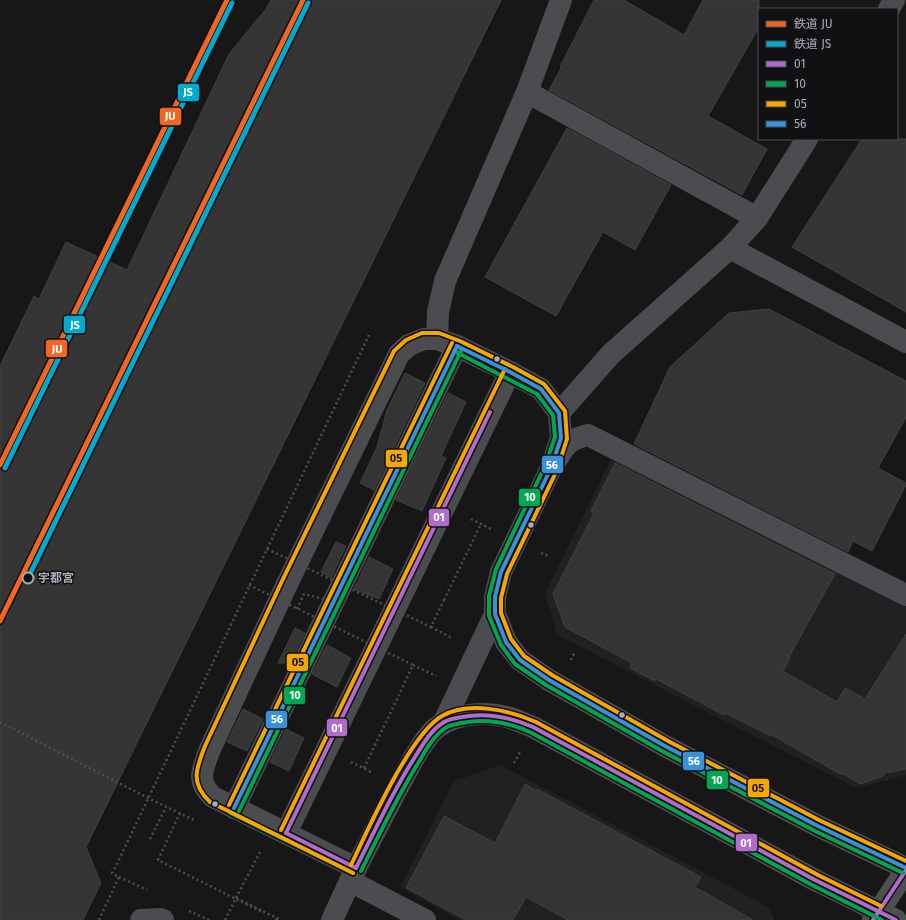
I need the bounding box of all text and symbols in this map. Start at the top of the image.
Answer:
legend [758,8,898,140]
text: 鉄道 JU [794,17,833,31]
text: 鉄道 JS [794,37,832,51]
text: 01 [794,57,806,71]
text: 10 [794,77,806,91]
line badge: JS [177,83,200,102]
text: JS [182,86,194,99]
text: 05 [794,97,807,111]
line badge: JU [159,107,182,126]
text: JU [164,110,175,123]
text: 56 [794,117,806,131]
line badge: JS [63,315,86,334]
text: JS [69,319,81,332]
line badge: JU [45,339,68,358]
text: JU [51,343,62,356]
unlabelled marker [492,354,502,364]
line badge: 05 [385,449,408,468]
text: 05 [390,452,402,465]
line badge: 56 [541,455,564,474]
text: 56 [546,459,558,472]
line badge: 10 [518,488,541,507]
text: 10 [524,491,536,504]
line badge: 01 [428,508,450,527]
text: 01 [433,511,445,524]
unlabelled marker [526,520,536,530]
marker: 宇都宮 [21,571,35,585]
place label: 宇都宮 [38,571,74,585]
line badge: 05 [286,653,309,672]
text: 05 [292,656,304,669]
line badge: 10 [283,686,306,705]
text: 10 [289,689,301,702]
line badge: 56 [265,710,288,729]
unlabelled marker [617,710,627,720]
text: 56 [271,713,283,726]
line badge: 01 [326,718,348,737]
text: 01 [331,722,343,735]
line badge: 56 [682,751,705,771]
text: 56 [688,755,700,768]
line badge: 10 [706,770,729,790]
text: 10 [711,774,723,787]
line badge: 05 [747,778,770,798]
text: 05 [752,782,764,795]
unlabelled marker [210,799,220,809]
line badge: 01 [735,833,758,852]
text: 01 [740,837,752,850]

